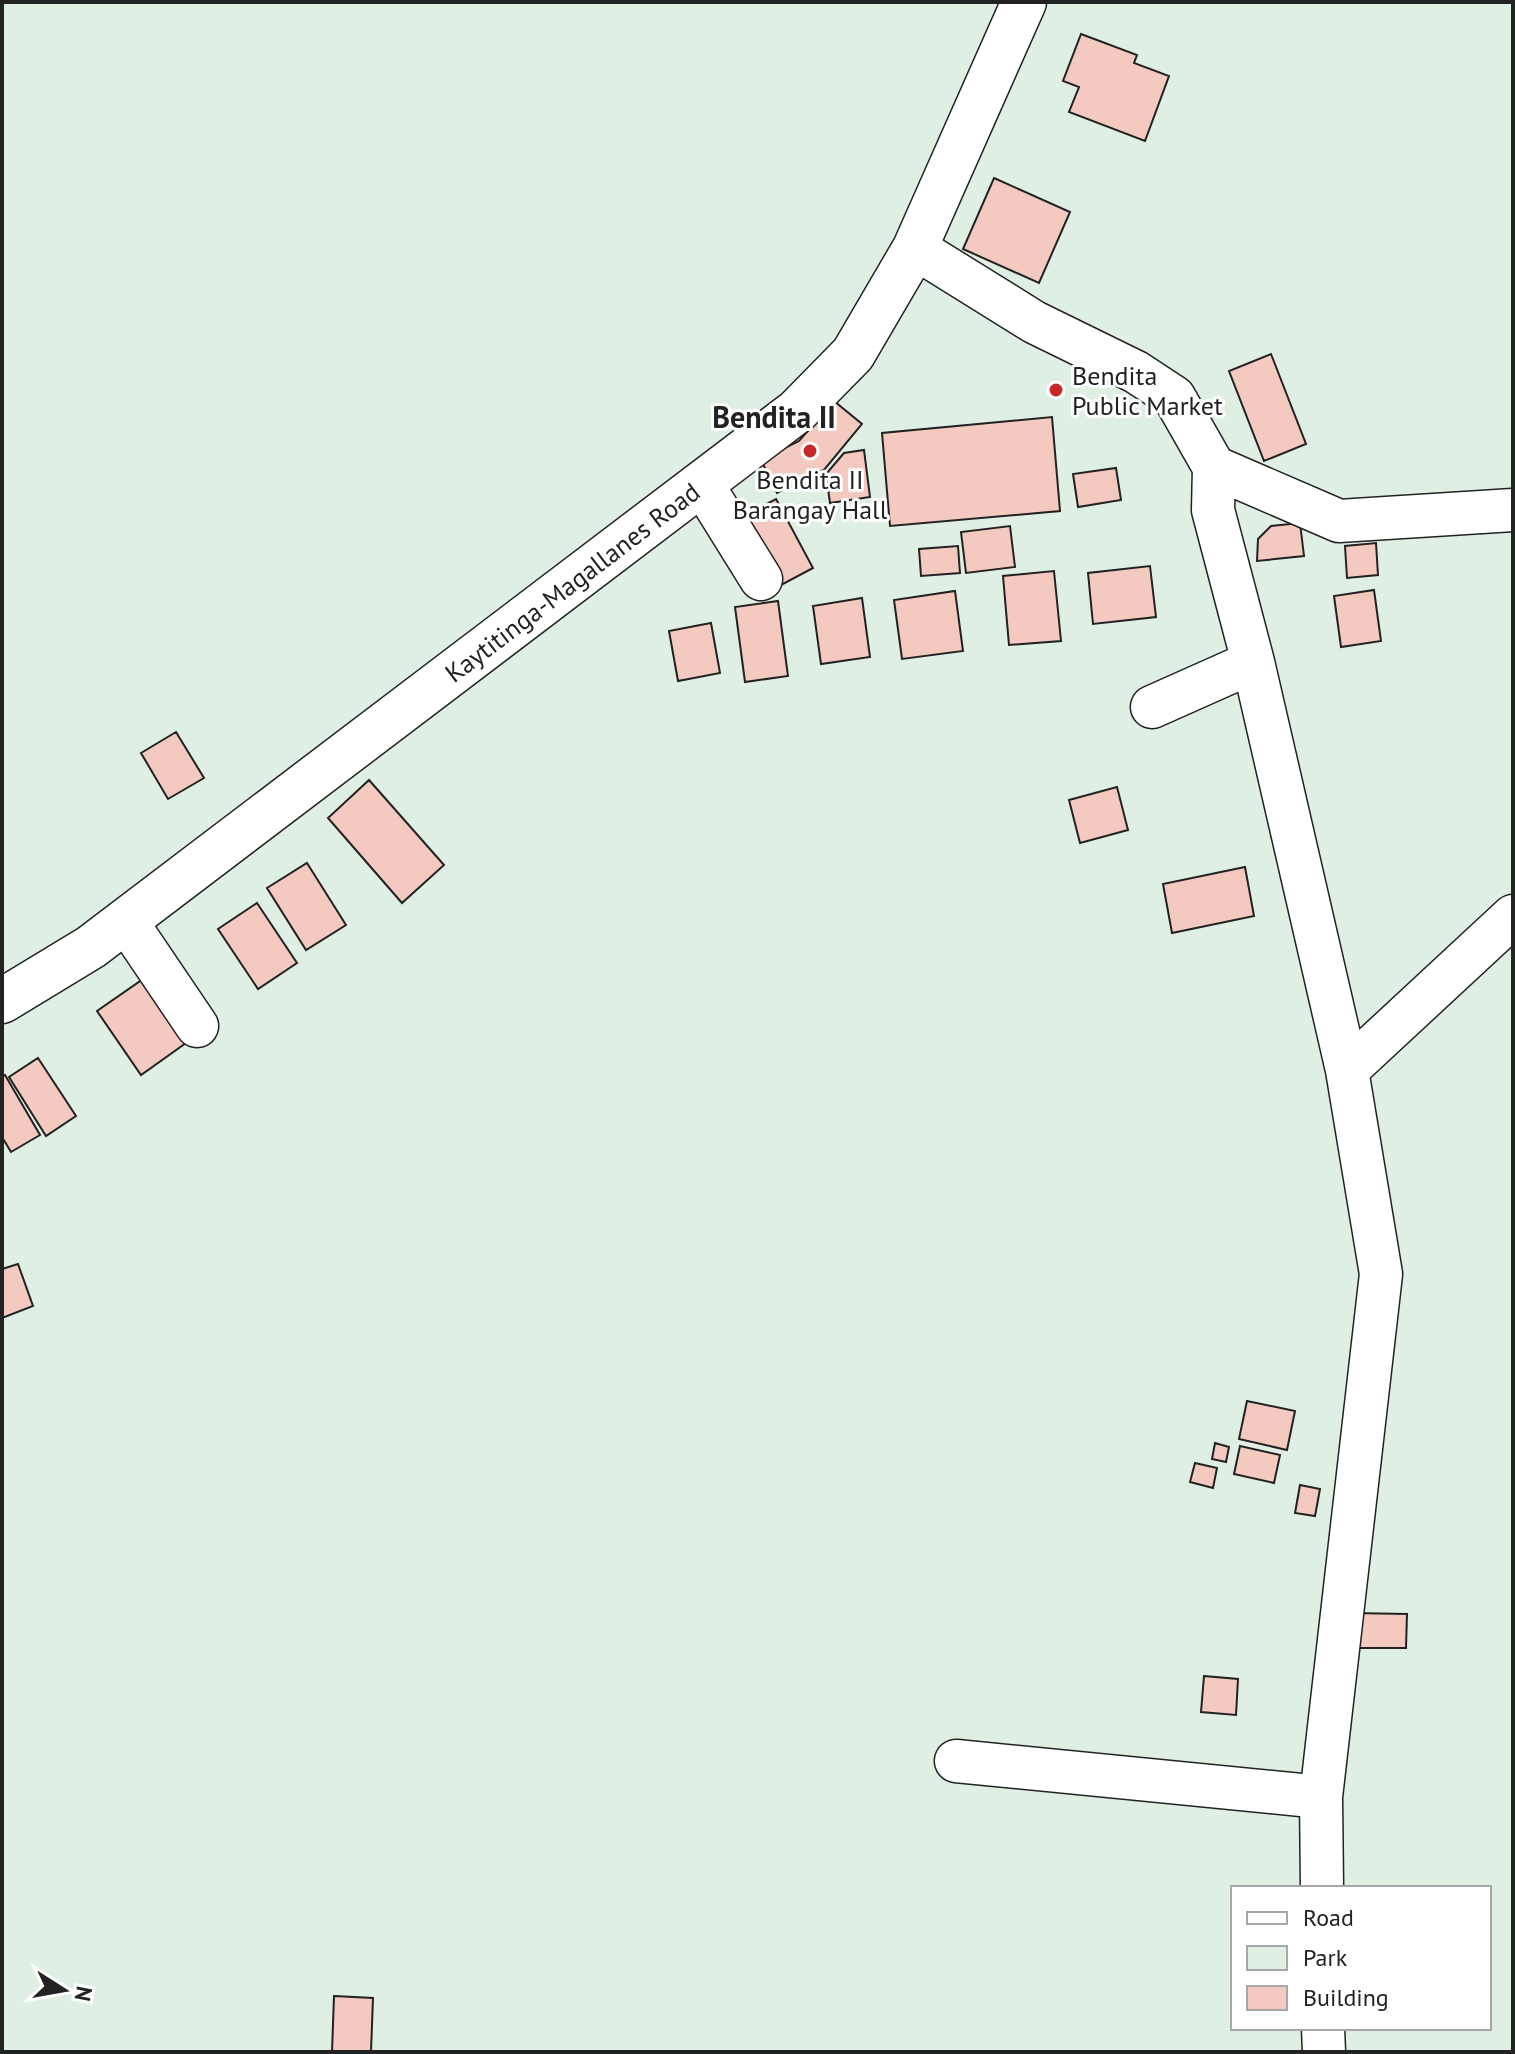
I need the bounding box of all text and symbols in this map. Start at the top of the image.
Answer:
place label: Bendita Public Market [1072,359,1223,422]
marker: Bendita Public Market [1047,381,1065,399]
district label: Bendita II [712,397,836,436]
marker: Bendita II Barangay Hall [801,442,819,460]
place label: Bendita II Barangay Hall [733,463,888,526]
street label: Kaytitinga-Magallanes Road [438,475,706,689]
legend [1231,1886,1491,2030]
text: Road [1303,1902,1354,1933]
text: Park [1303,1942,1348,1973]
north arrow [24,1950,104,2030]
text: Building [1303,1982,1389,2013]
text: N [69,1984,99,2004]

